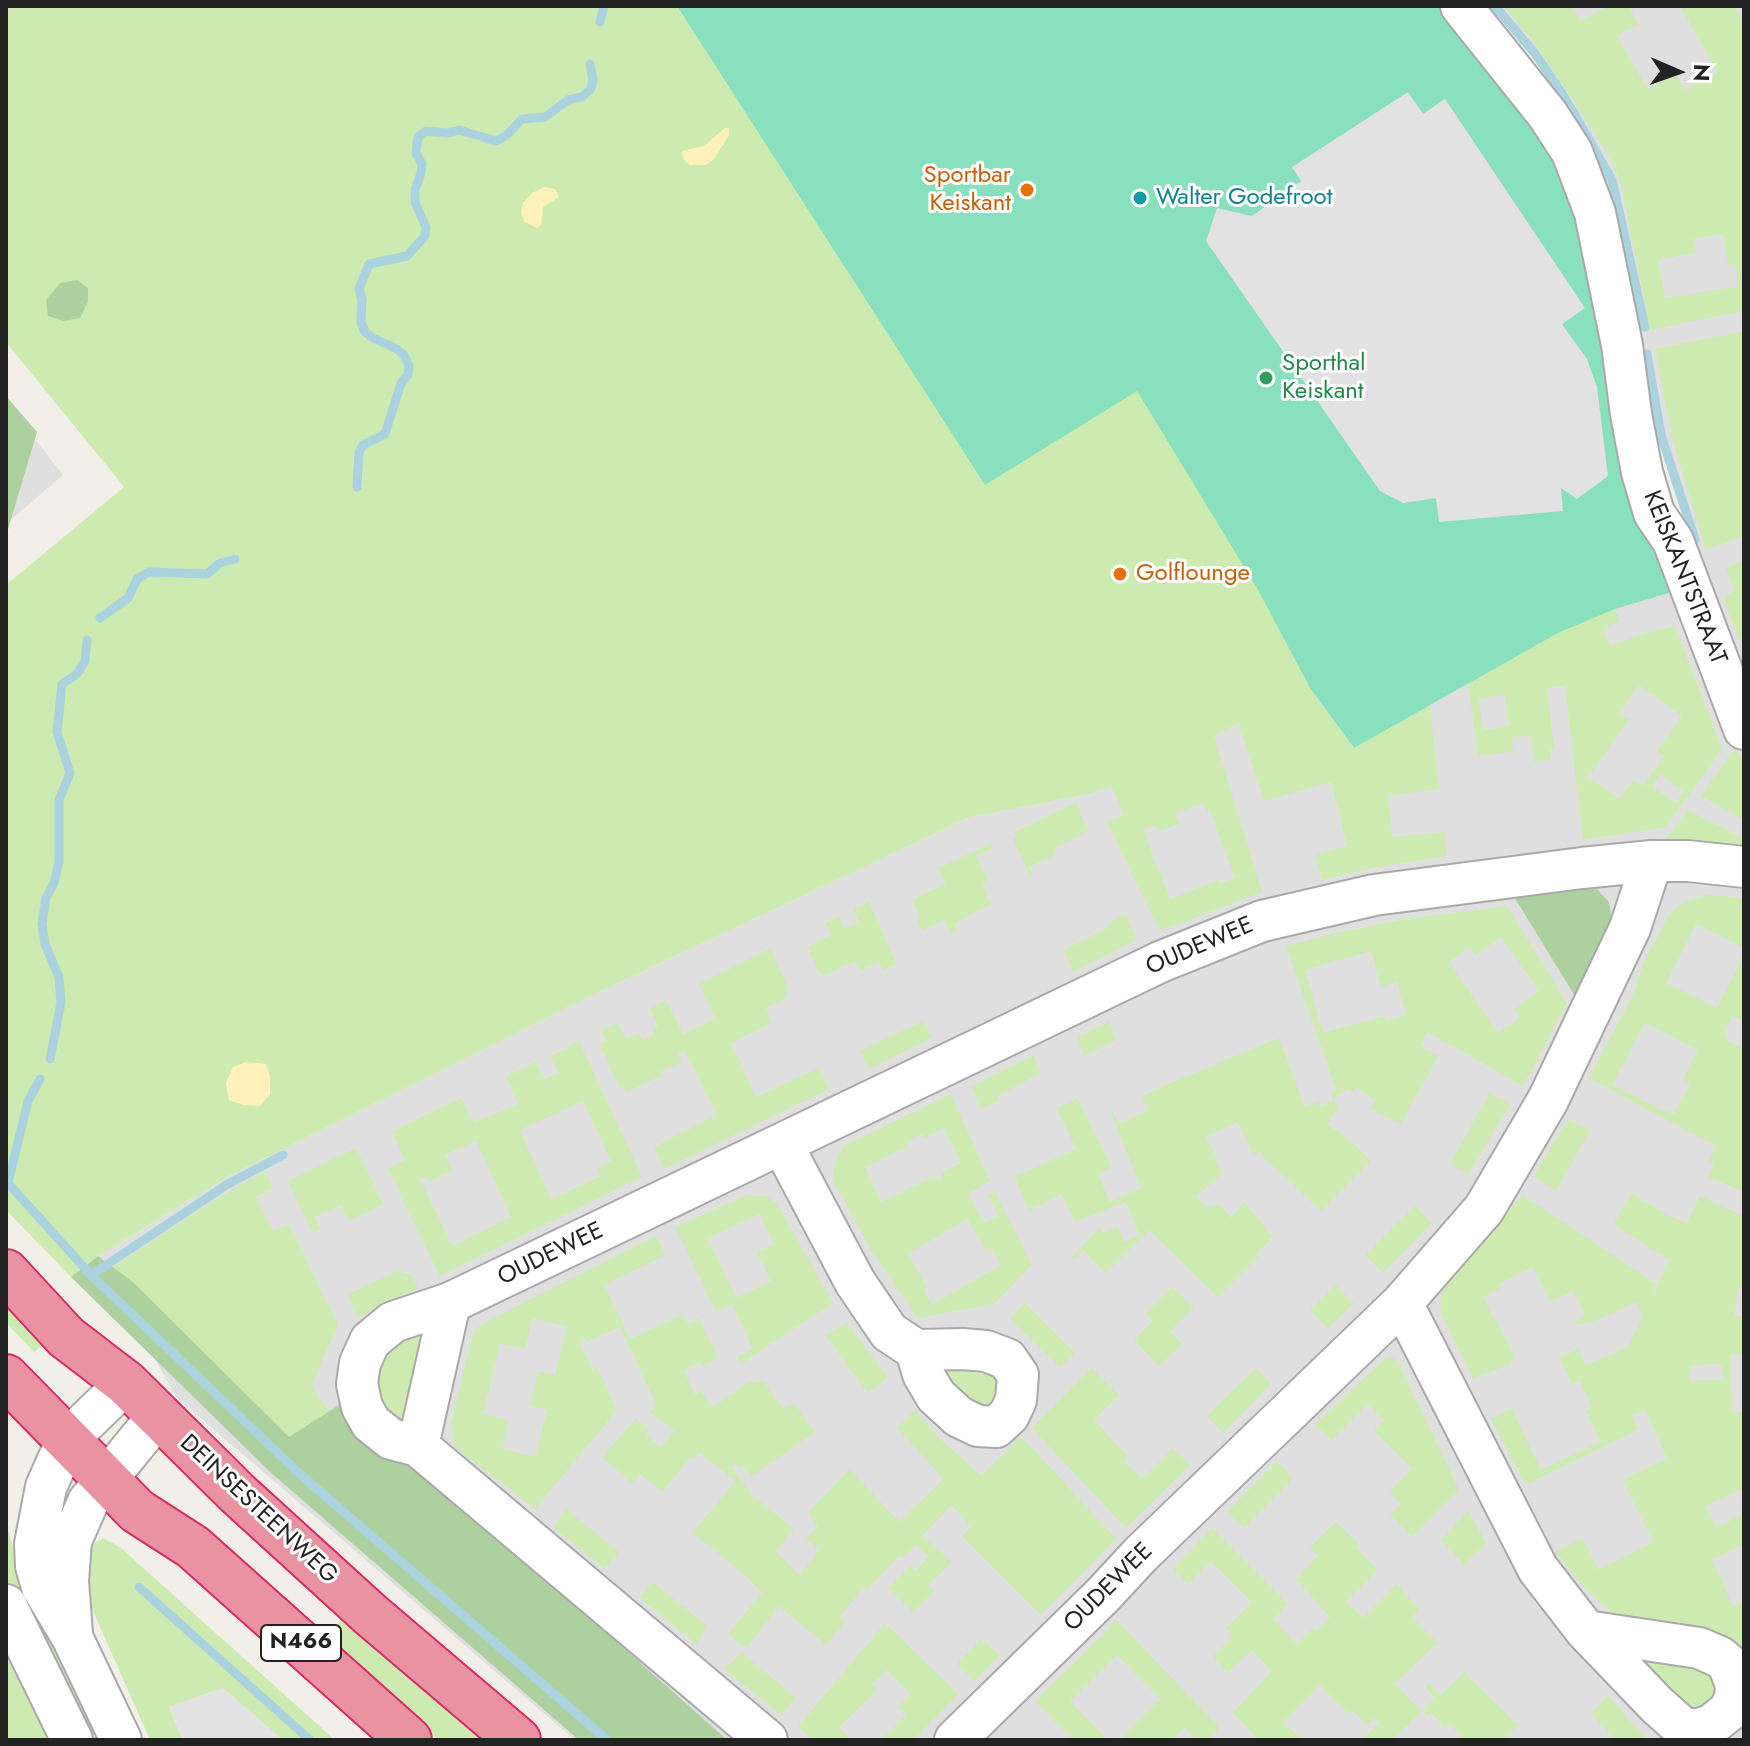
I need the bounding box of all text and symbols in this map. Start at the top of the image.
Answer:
north arrow [1638,32,1718,112]
text: N [1686,64,1718,82]
place label: Sportbar Keiskant [924,162,1011,218]
marker: Sportbar Keiskant [1018,181,1036,199]
place label: Walter Godefroot [1156,184,1332,212]
marker: Walter Godefroot [1131,189,1149,207]
place label: Sporthal Keiskant [1282,350,1366,406]
marker: Sporthal Keiskant [1257,369,1275,387]
street label: KEISKANTSTRAAT [1636,487,1732,669]
place label: Golflounge [1136,560,1250,588]
marker: Golflounge [1111,565,1129,583]
street label: OUDEWEE [1142,912,1258,982]
street label: OUDEWEE [494,1217,608,1293]
street label: DEINSESTEENWEG [173,1429,343,1591]
street label: OUDEWEE [1059,1538,1159,1638]
road number: N466 [261,1625,341,1661]

